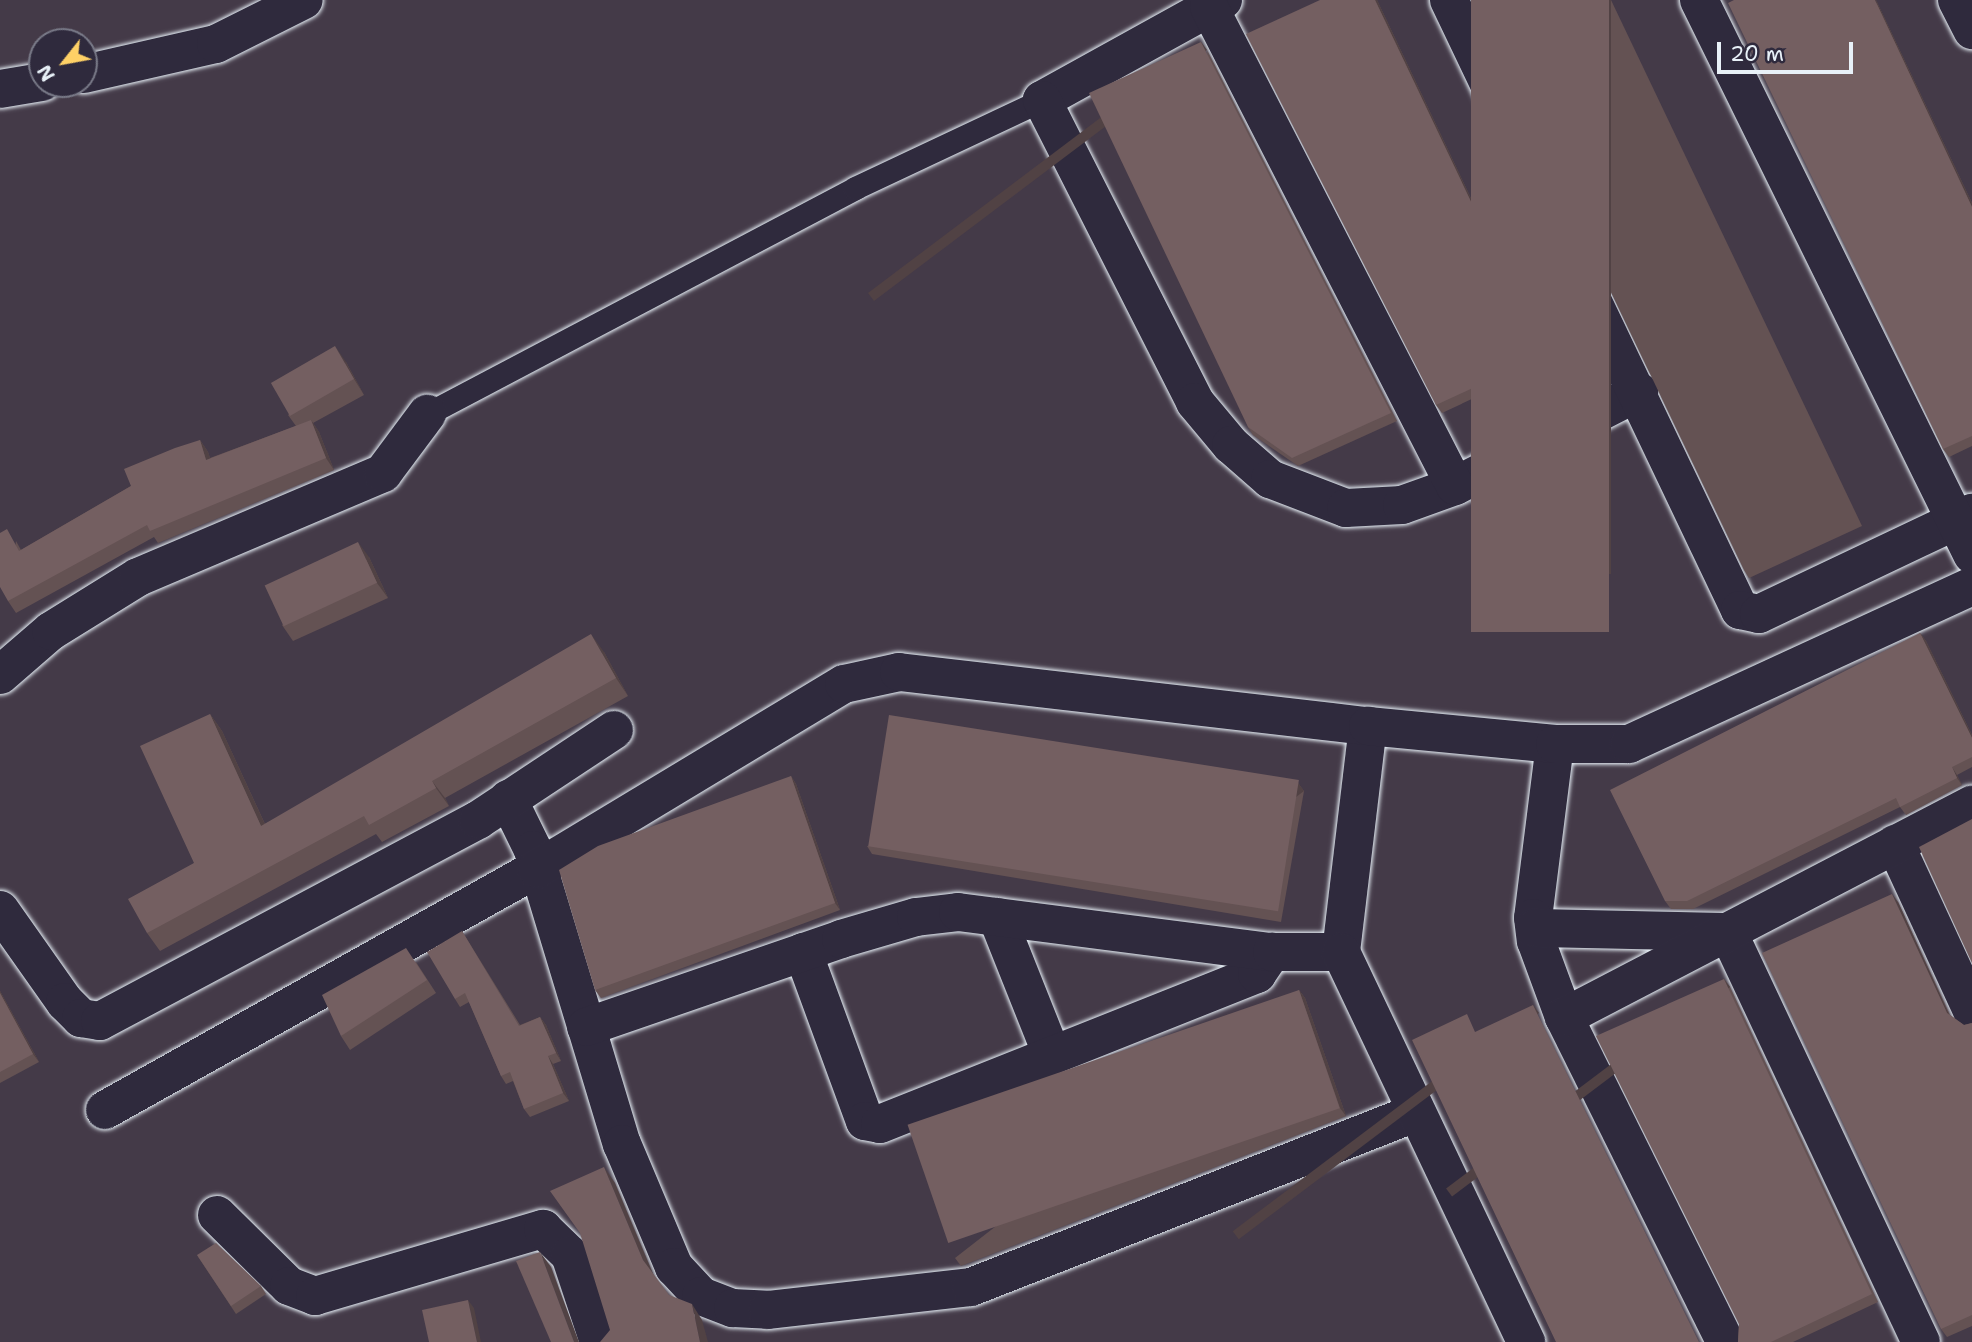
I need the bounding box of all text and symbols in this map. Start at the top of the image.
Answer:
north arrow [28,28,98,98]
scale bar [1720,28,1856,72]
text: 20 m [1730,40,1784,68]
text: N [32,60,61,86]

